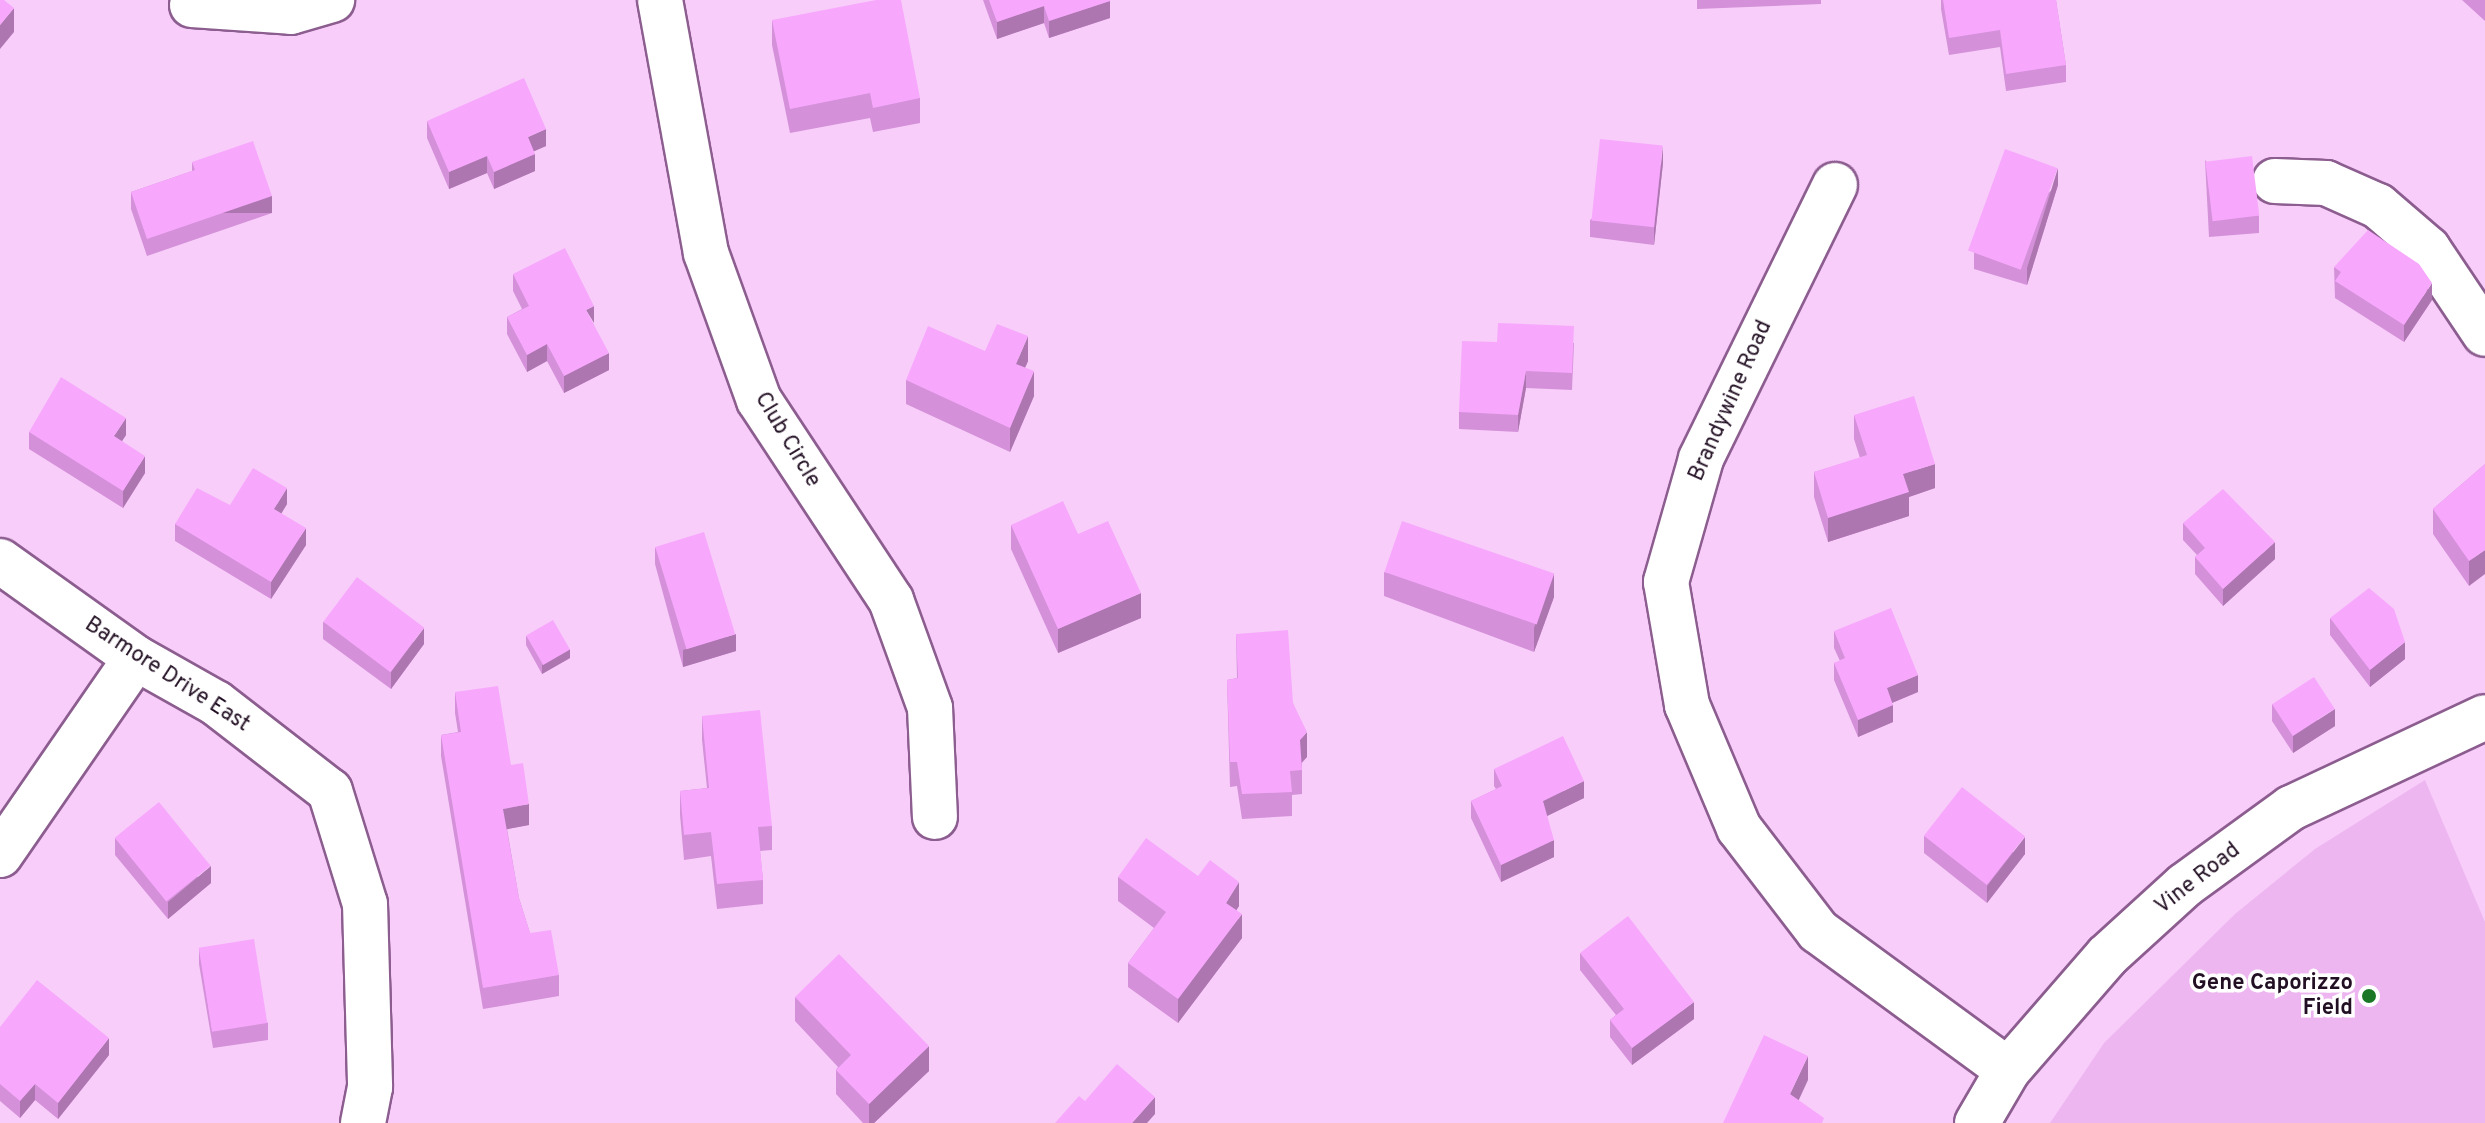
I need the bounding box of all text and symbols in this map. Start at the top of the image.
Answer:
street label: Brandywine Road [1684,317,1778,485]
street label: Club Circle [748,388,826,492]
street label: Barmore Drive East [80,612,254,738]
street label: Vine Road [2150,838,2246,920]
place label: Gene Caporizzo Field [2192,970,2353,1022]
marker: Gene Caporizzo Field [2360,987,2378,1005]

